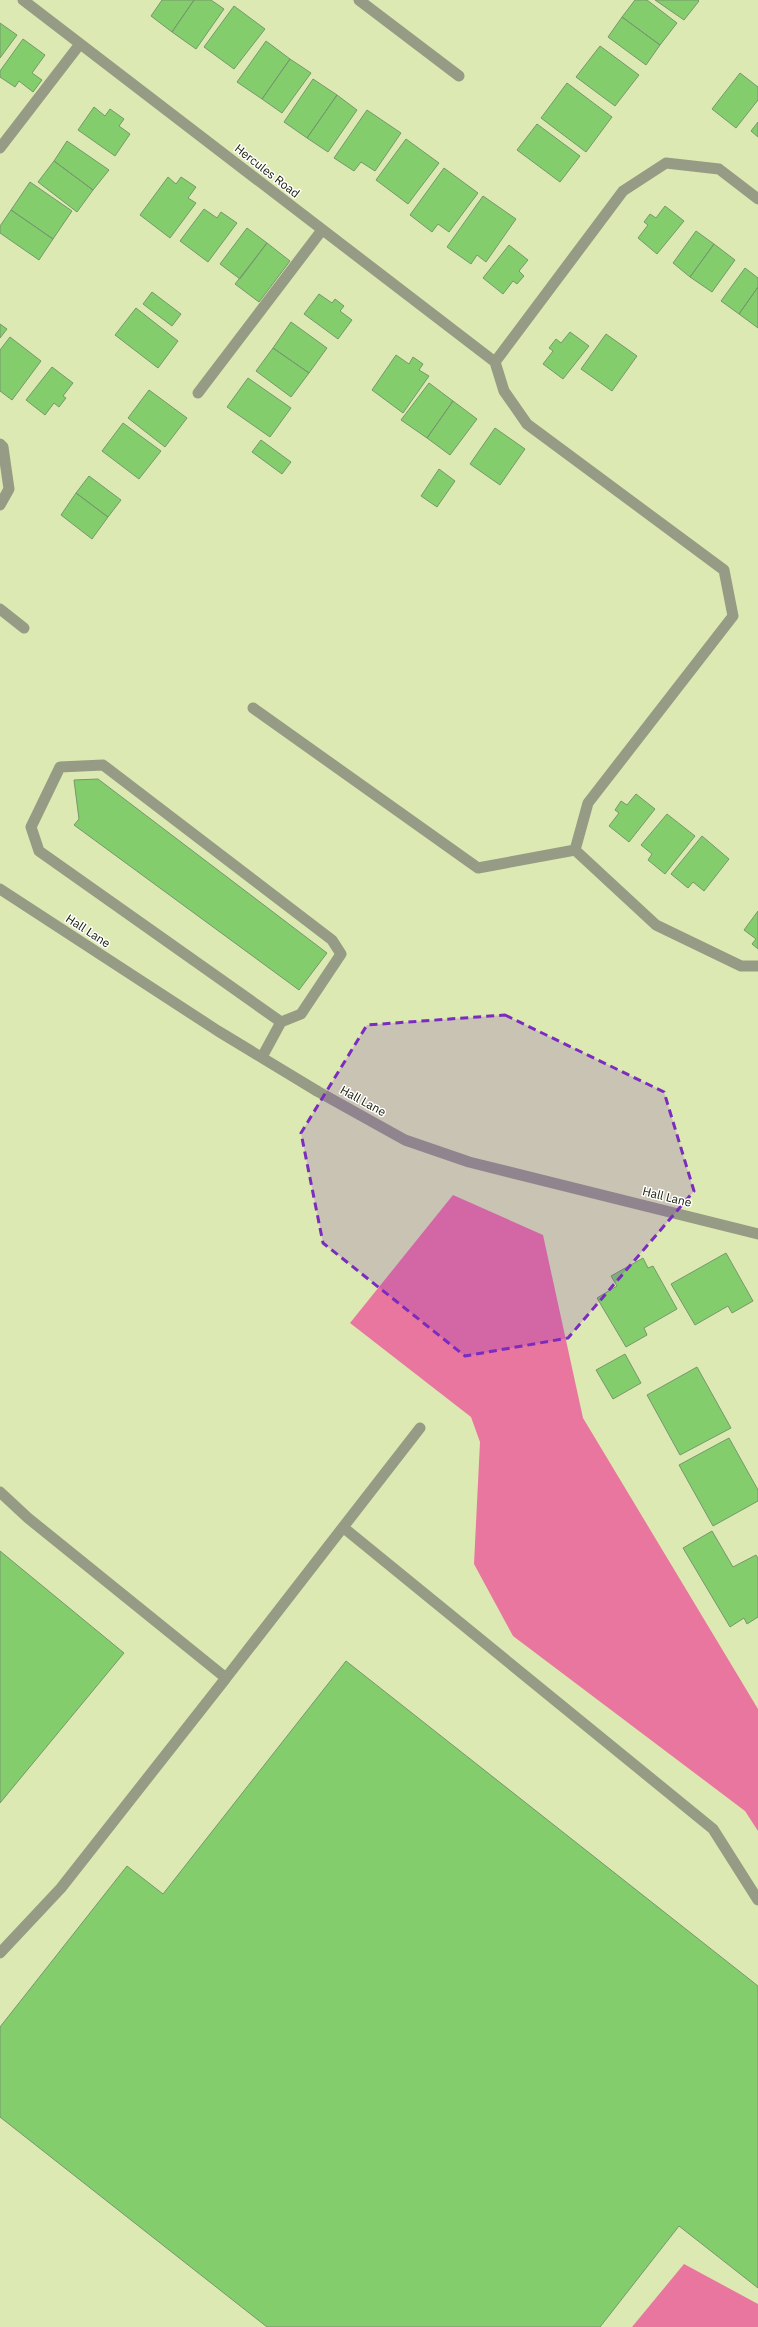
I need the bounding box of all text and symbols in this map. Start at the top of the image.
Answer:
street label: Hercules Road [232,141,303,201]
street label: Hall Lane [63,911,114,951]
street label: Hall Lane [338,1082,389,1119]
street label: Hall Lane [641,1183,694,1210]

